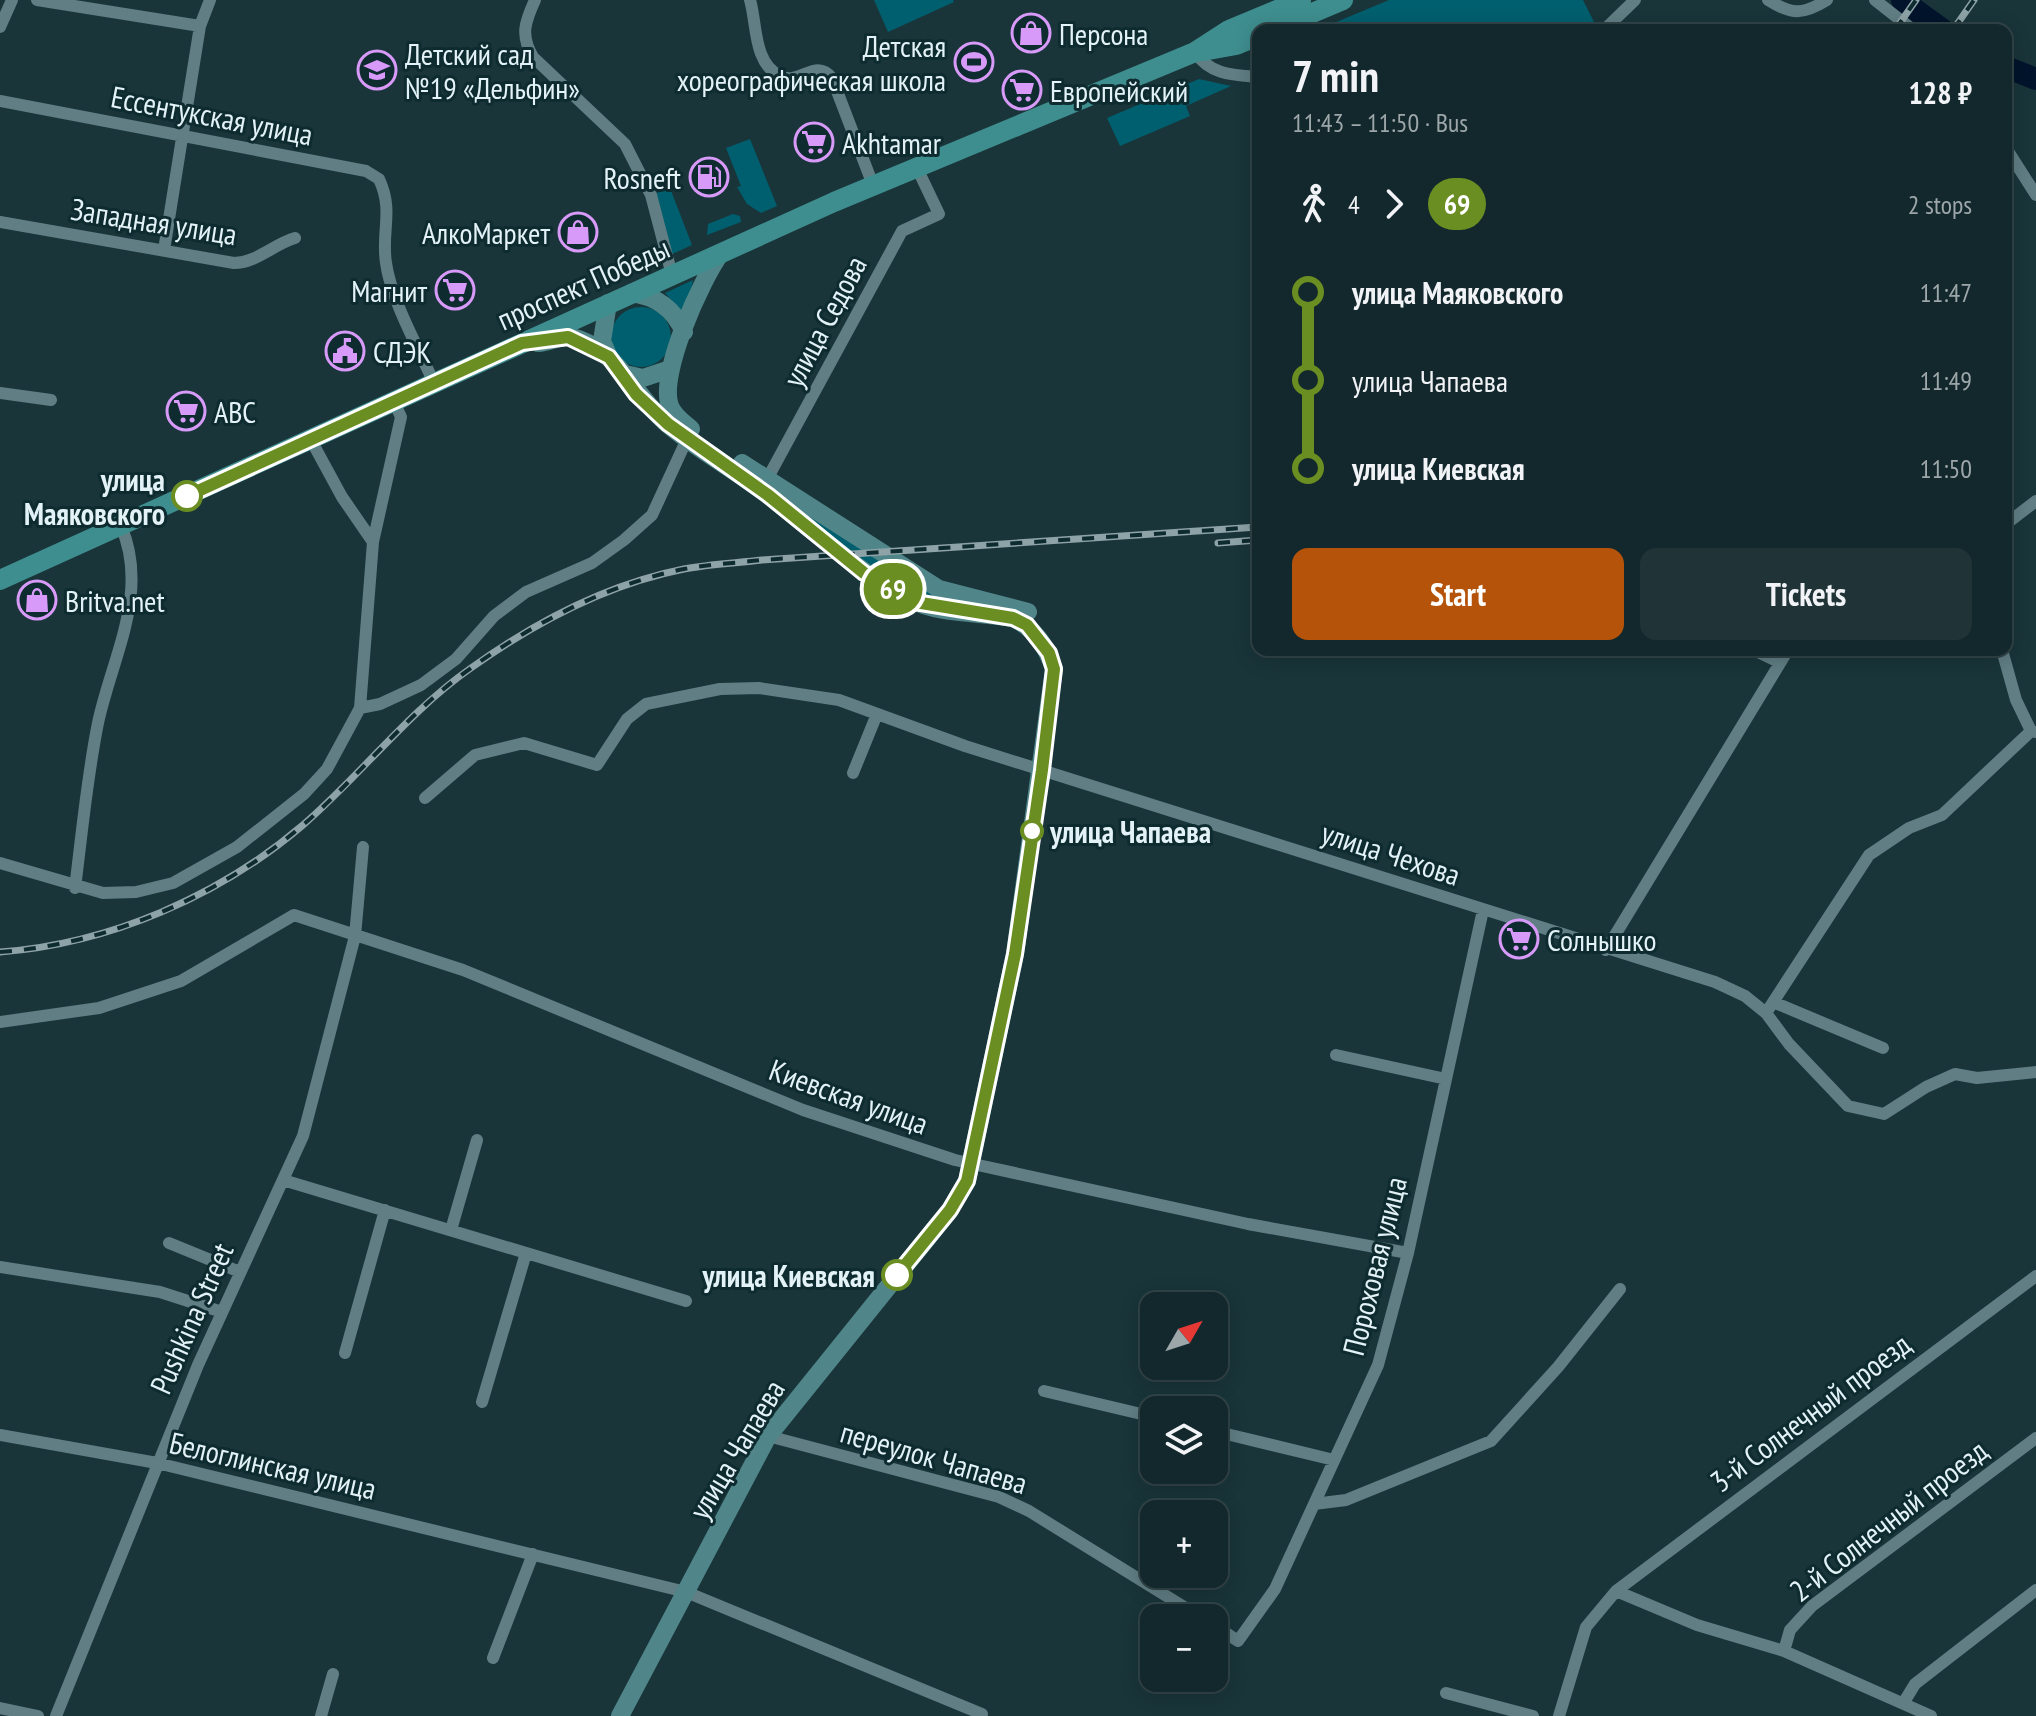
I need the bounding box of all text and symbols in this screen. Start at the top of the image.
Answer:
shop icon: Персона [1010,12,1052,54]
place label: Персона [1059,14,1148,53]
place label: Детская хореографическая школа [677,26,946,99]
place label: Детский сад №19 «Дельфин» [405,34,580,107]
sports icon: Детская хореографическая школа [953,41,995,83]
text: 7 min [1292,47,1379,104]
school or university icon: Детский сад №19 «Дельфин» [356,49,398,91]
supermarket icon: Европейский [1001,69,1043,111]
place label: Европейский [1050,71,1188,110]
text: 128 ₽ [1908,73,1972,112]
street label: Ессентукская улица [108,76,316,154]
text: 11:43 – 11:50 · Bus [1292,106,1468,139]
supermarket icon: Akhtamar [793,121,835,163]
place label: Akhtamar [842,123,942,162]
fuel station icon: Rosneft [688,156,730,198]
place label: Rosneft [604,158,682,197]
icon: walk [1292,182,1336,226]
icon: forward [1372,182,1416,226]
text: 69 [1444,185,1470,222]
text: 4 [1348,188,1360,221]
text: 2 stops [1908,188,1972,221]
street label: Западная улица [68,189,240,253]
shop icon: АлкоМаркет [557,211,599,253]
place label: АлкоМаркет [422,213,550,252]
street label: проспект Победы [491,228,675,338]
street label: улица Седова [773,249,875,393]
supermarket icon: Магнит [434,269,476,311]
place label: Магнит [351,271,427,310]
text: улица Маяковского [1352,273,1563,312]
text: 11:47 [1920,276,1972,309]
public building icon: СДЭК [324,330,366,372]
place label: СДЭК [373,332,431,371]
text: улица Чапаева [1352,361,1508,400]
text: 11:49 [1920,364,1972,397]
supermarket icon: ABC [165,390,207,432]
place label: ABC [214,392,256,431]
text: улица Киевская [1352,449,1525,488]
text: 11:50 [1920,452,1972,485]
place label: улица Маяковского [24,460,165,533]
marker: улица Маяковского [172,481,202,511]
button: Start [1292,548,1624,640]
button: Tickets [1640,548,1972,640]
line badge: 69 [857,563,929,615]
text: 69 [880,570,906,607]
shop icon: Britva.net [16,579,58,621]
place label: Britva.net [65,581,165,620]
place label: улица Чапаева [1049,812,1211,851]
street label: улица Чехова [1317,812,1465,894]
marker: улица Чапаева [1021,820,1043,842]
supermarket icon: Солнышко [1498,918,1540,960]
place label: Солнышко [1547,920,1656,959]
street label: Киевская улица [764,1049,934,1143]
street label: Пороховая улица [1333,1173,1415,1359]
street label: Pushkina Street [140,1236,242,1399]
place label: улица Киевская [701,1256,875,1295]
marker: улица Киевская [882,1260,912,1290]
north arrow [1140,1292,1228,1380]
map controls [1140,1292,1228,1692]
street label: 3-й Солнечный проезд [1702,1324,1918,1500]
street label: улица Чапаева [679,1372,793,1526]
button: layers [1140,1396,1228,1484]
street label: переулок Чапаева [836,1412,1032,1502]
street label: Белоглинская улица [166,1422,380,1508]
street label: 2-й Солнечный проезд [1781,1431,1995,1609]
button: + [1140,1500,1228,1588]
button: − [1140,1604,1228,1692]

